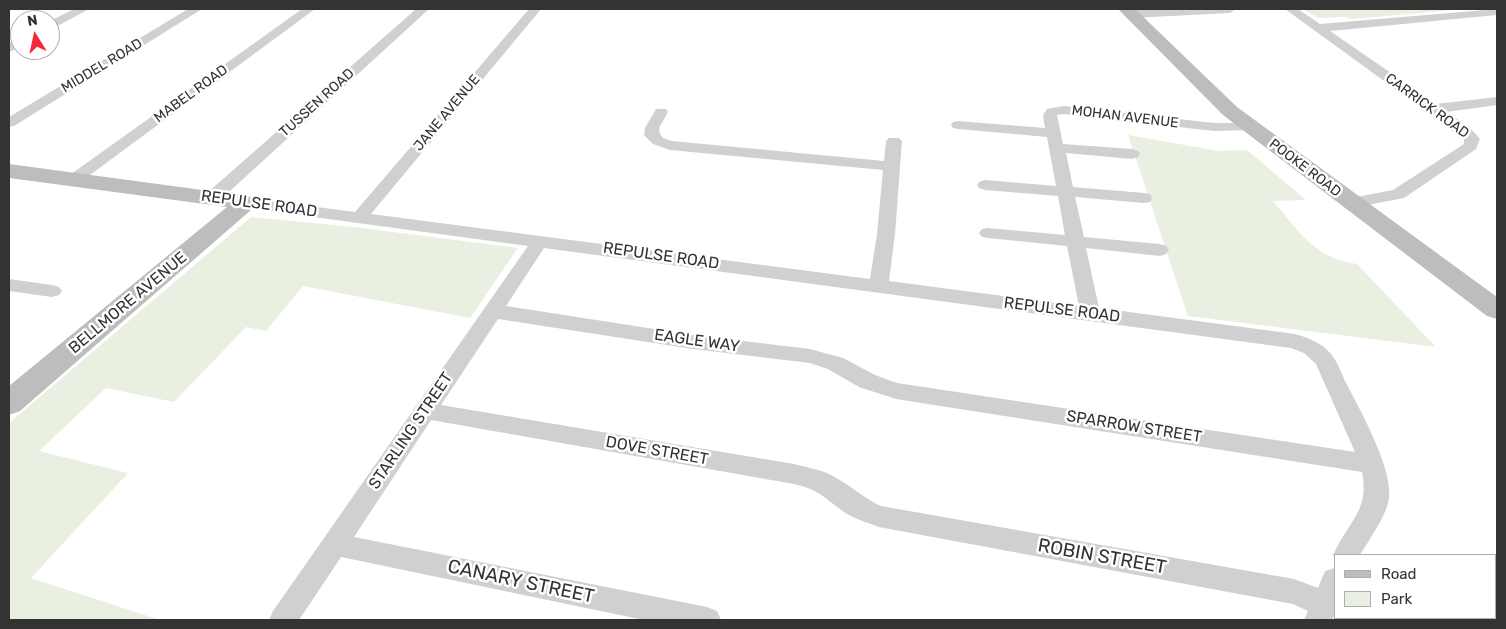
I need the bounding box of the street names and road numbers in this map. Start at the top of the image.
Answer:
street label: MIDDEL ROAD [58,35,146,97]
street label: MABEL ROAD [151,62,231,126]
street label: TUSSEN ROAD [276,65,358,141]
street label: CARRICK ROAD [1382,70,1472,142]
street label: JANE AVENUE [410,72,484,154]
street label: MOHAN AVENUE [1071,102,1179,132]
street label: POOKE ROAD [1266,135,1344,201]
street label: REPULSE ROAD [200,186,318,222]
street label: REPULSE ROAD [602,238,720,274]
street label: BELLMORE AVENUE [65,248,191,358]
street label: REPULSE ROAD [1003,293,1121,327]
street label: EAGLE WAY [653,326,741,356]
street label: STARLING STREET [365,369,457,493]
street label: SPARROW STREET [1065,407,1203,447]
street label: DOVE STREET [604,433,710,469]
street label: ROBIN STREET [1036,534,1168,580]
street label: CANARY STREET [446,555,596,609]

